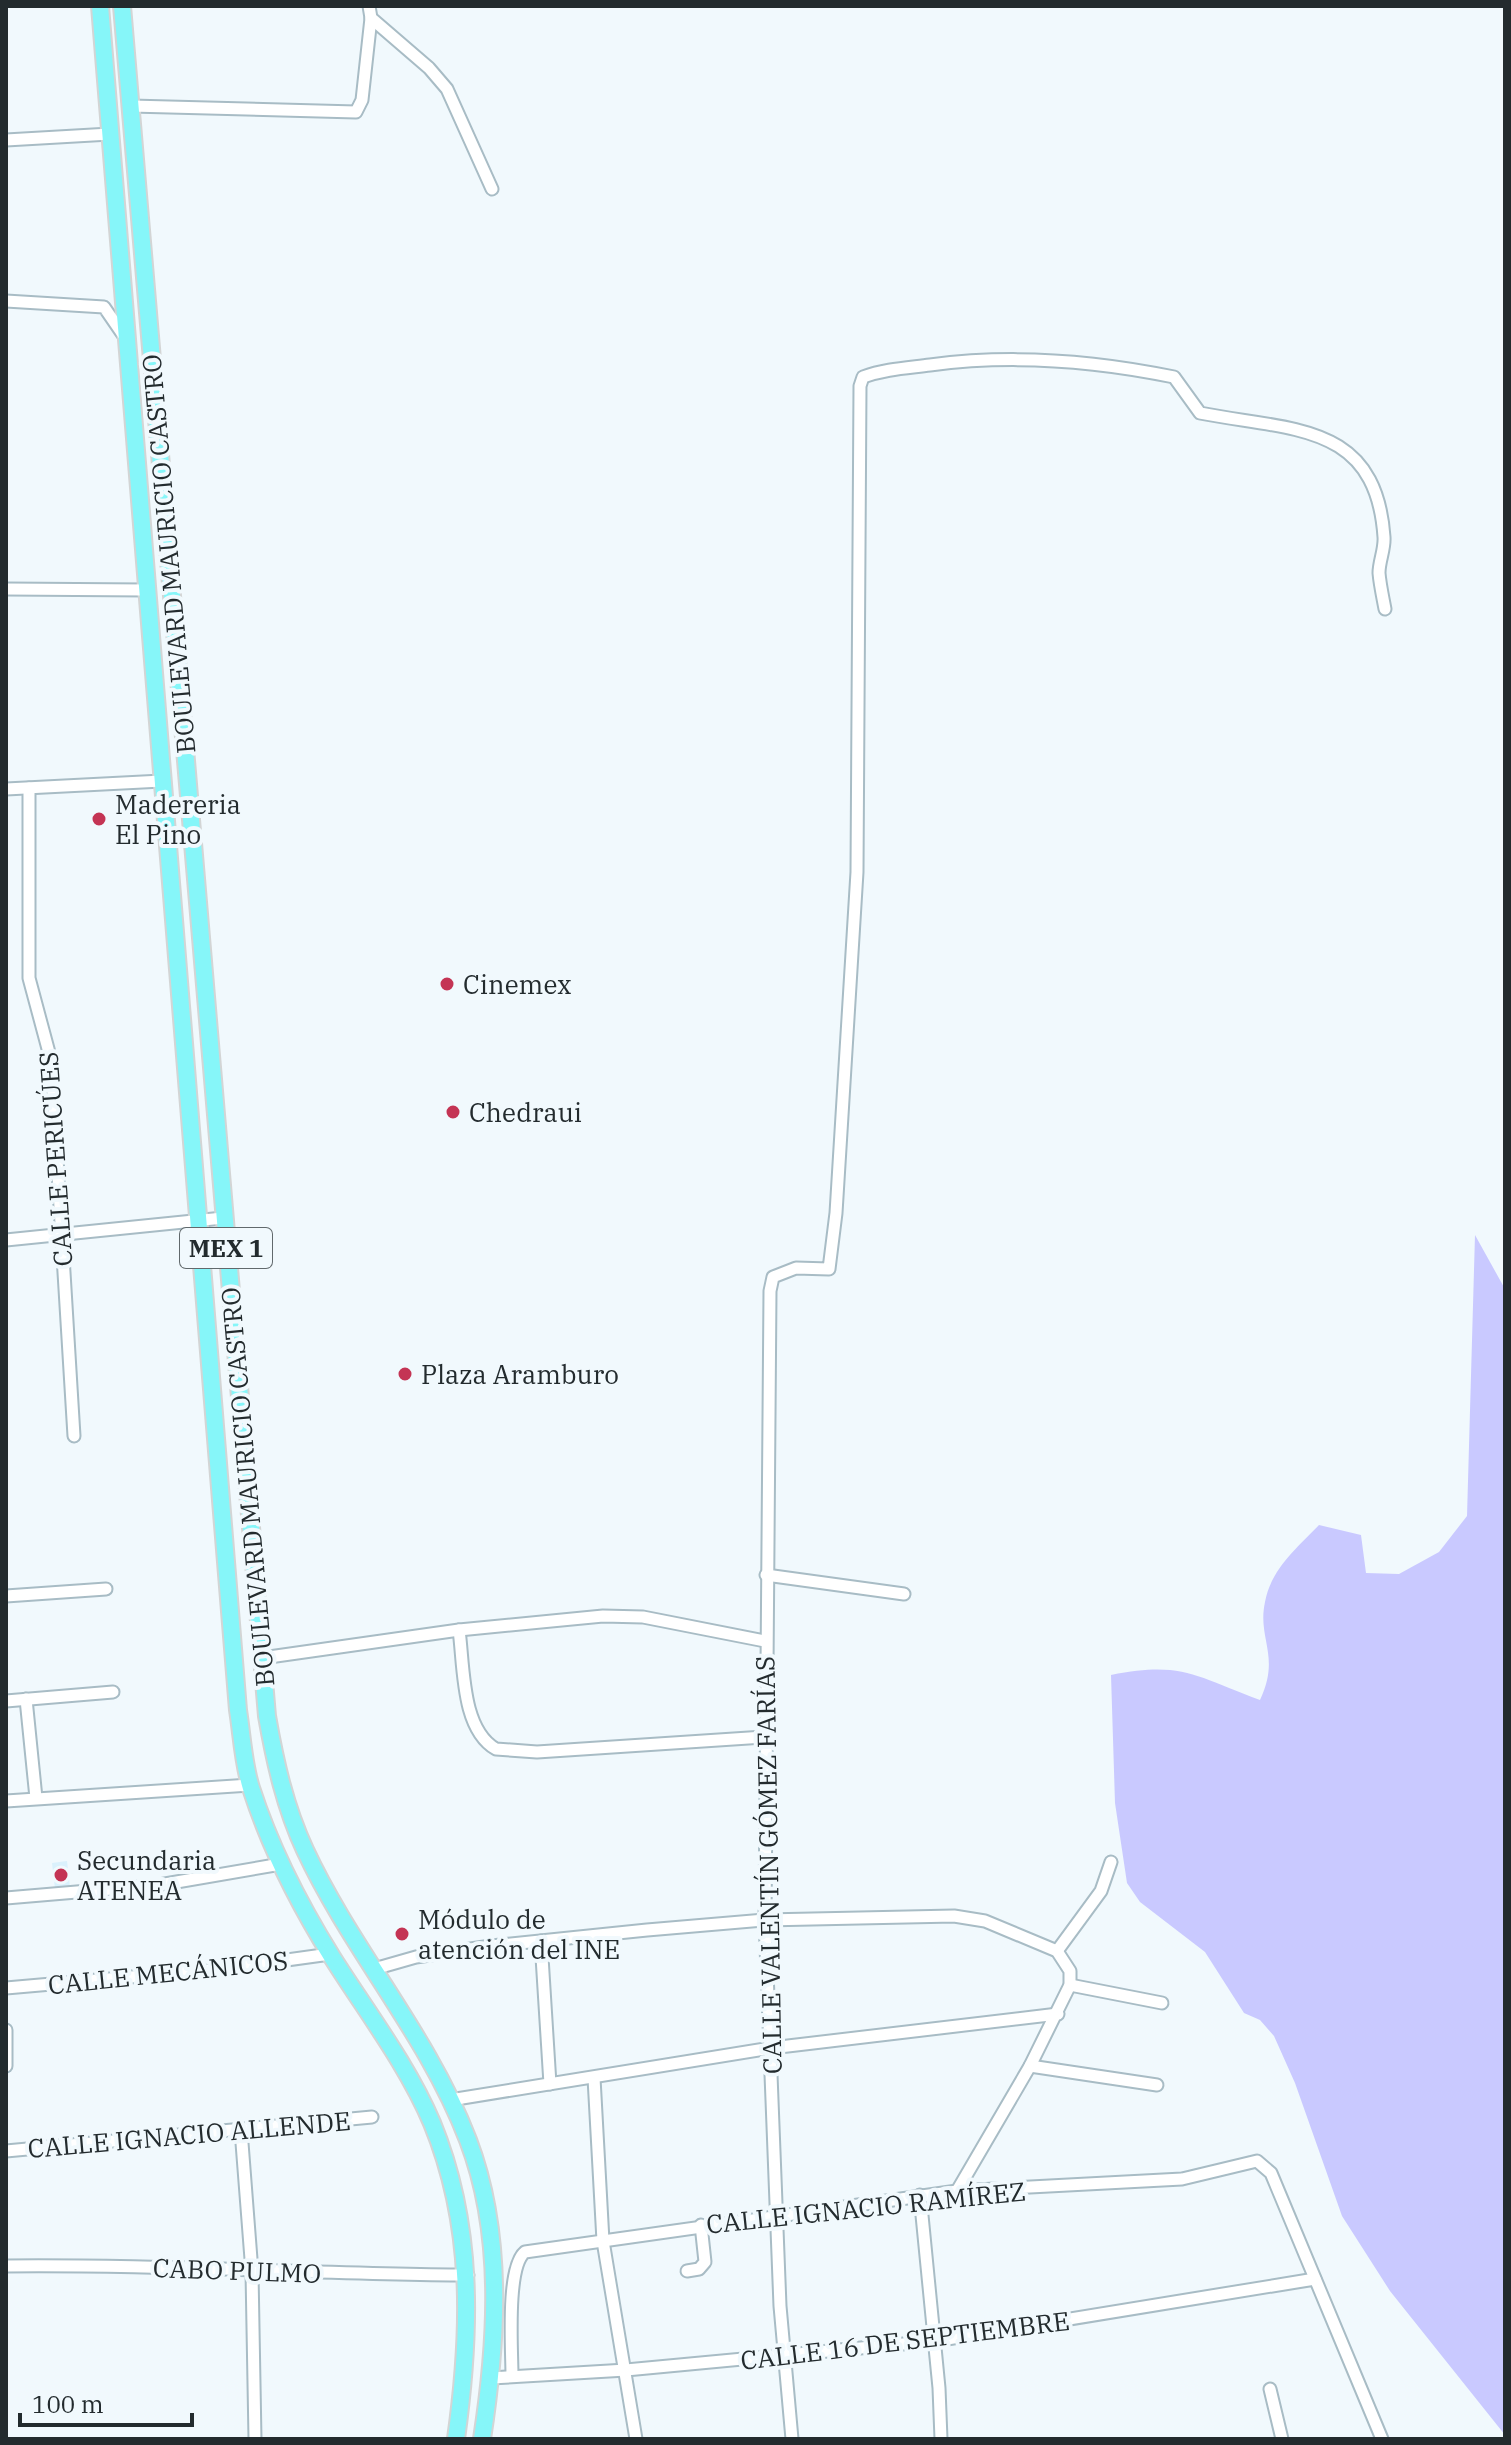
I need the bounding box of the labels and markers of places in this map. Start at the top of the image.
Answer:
place label: Madereria El Pino [115,787,241,851]
marker: Madereria El Pino [90,810,108,828]
place label: Cinemex [463,967,572,1001]
marker: Cinemex [438,975,456,993]
place label: Chedraui [469,1095,582,1129]
marker: Chedraui [444,1103,462,1121]
place label: Plaza Aramburo [421,1357,619,1391]
marker: Plaza Aramburo [396,1365,414,1383]
place label: Secundaria ATENEA [77,1843,216,1907]
marker: Secundaria ATENEA [52,1866,70,1884]
place label: Módulo de atención del INE [418,1902,620,1966]
marker: Módulo de atención del INE [393,1925,411,1943]

